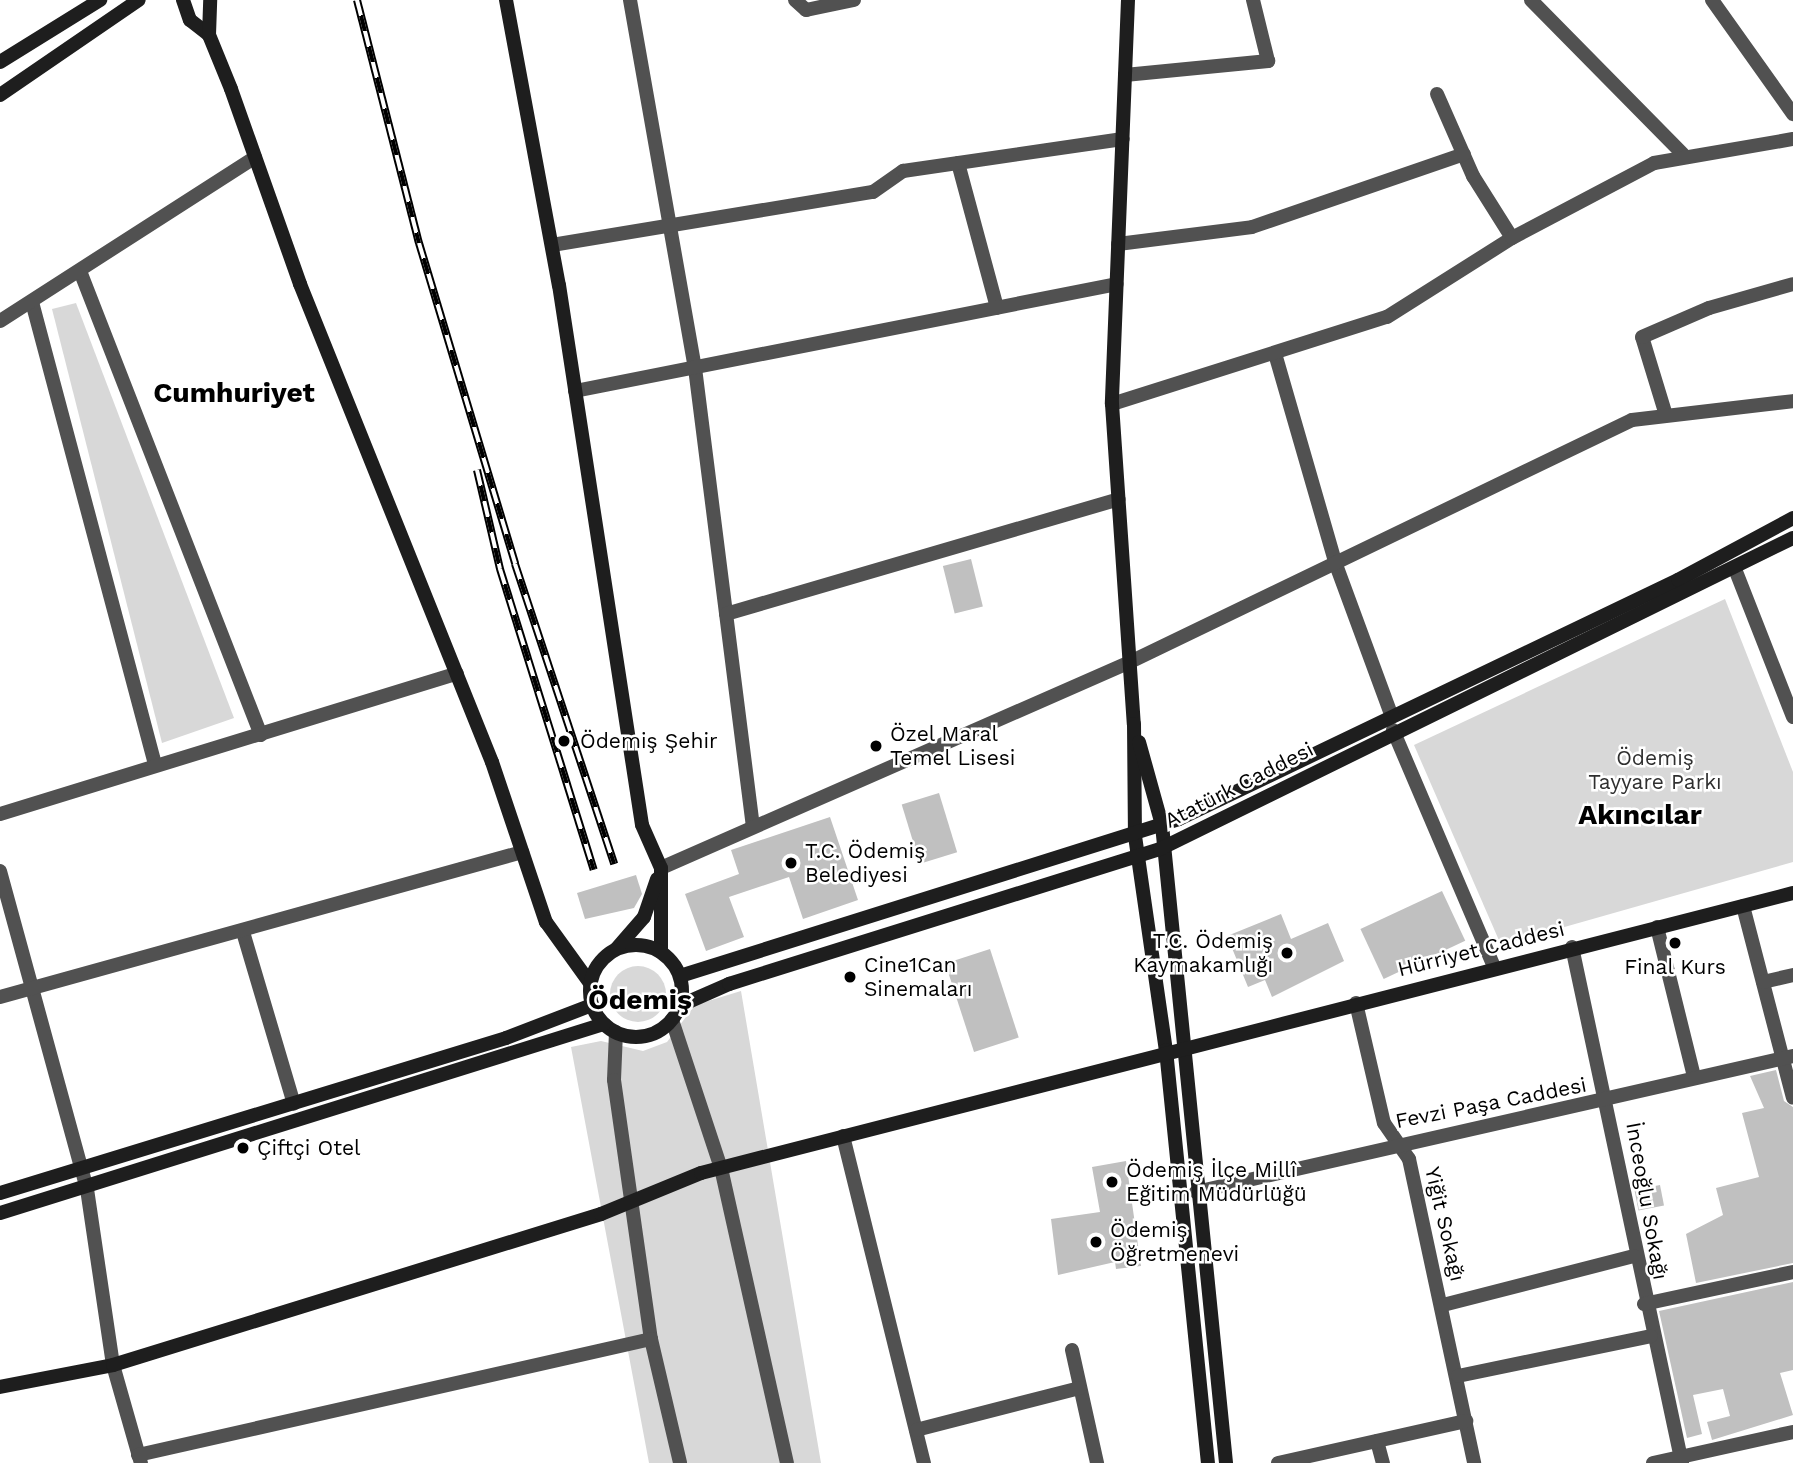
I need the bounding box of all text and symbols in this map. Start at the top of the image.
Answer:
district label: Cumhuriyet [153,376,315,410]
place label: Özel Maral Temel Lisesi [890,721,1016,771]
place label: Ödemiş Şehir [580,728,718,754]
marker: Ödemiş Şehir [554,731,574,751]
street label: Atatürk Caddesi [1160,737,1318,833]
marker: Özel Maral Temel Lisesi [868,738,884,754]
park label: Ödemiş Tayyare Parkı [1588,745,1722,795]
district label: Akıncılar [1578,798,1702,832]
place label: T.C. Ödemiş Belediyesi [805,838,925,888]
marker: T.C. Ödemiş Belediyesi [783,855,799,871]
street label: Hürriyet Caddesi [1395,916,1567,982]
place label: T.C. Ödemiş Kaymakamlığı [1133,928,1273,978]
marker: Final Kurs [1667,935,1683,951]
marker: T.C. Ödemiş Kaymakamlığı [1279,945,1295,961]
place label: Cine1Can Sinemaları [864,952,972,1002]
place label: Final Kurs [1624,954,1726,980]
marker: Cine1Can Sinemaları [842,969,858,985]
district label: Ödemiş [588,983,692,1017]
street label: Fevzi Paşa Caddesi [1393,1072,1589,1134]
street label: İnceoğlu Sokağı [1621,1120,1673,1282]
place label: Çiftçi Otel [257,1135,361,1161]
marker: Çiftçi Otel [235,1140,251,1156]
place label: Ödemiş İlçe Millî Eğitim Müdürlüğü [1126,1157,1307,1207]
street label: Yiğit Sokağı [1420,1164,1470,1284]
marker: Ödemiş İlçe Millî Eğitim Müdürlüğü [1104,1174,1120,1190]
place label: Ödemiş Öğretmenevi [1110,1217,1239,1267]
marker: Ödemiş Öğretmenevi [1088,1234,1104,1250]

